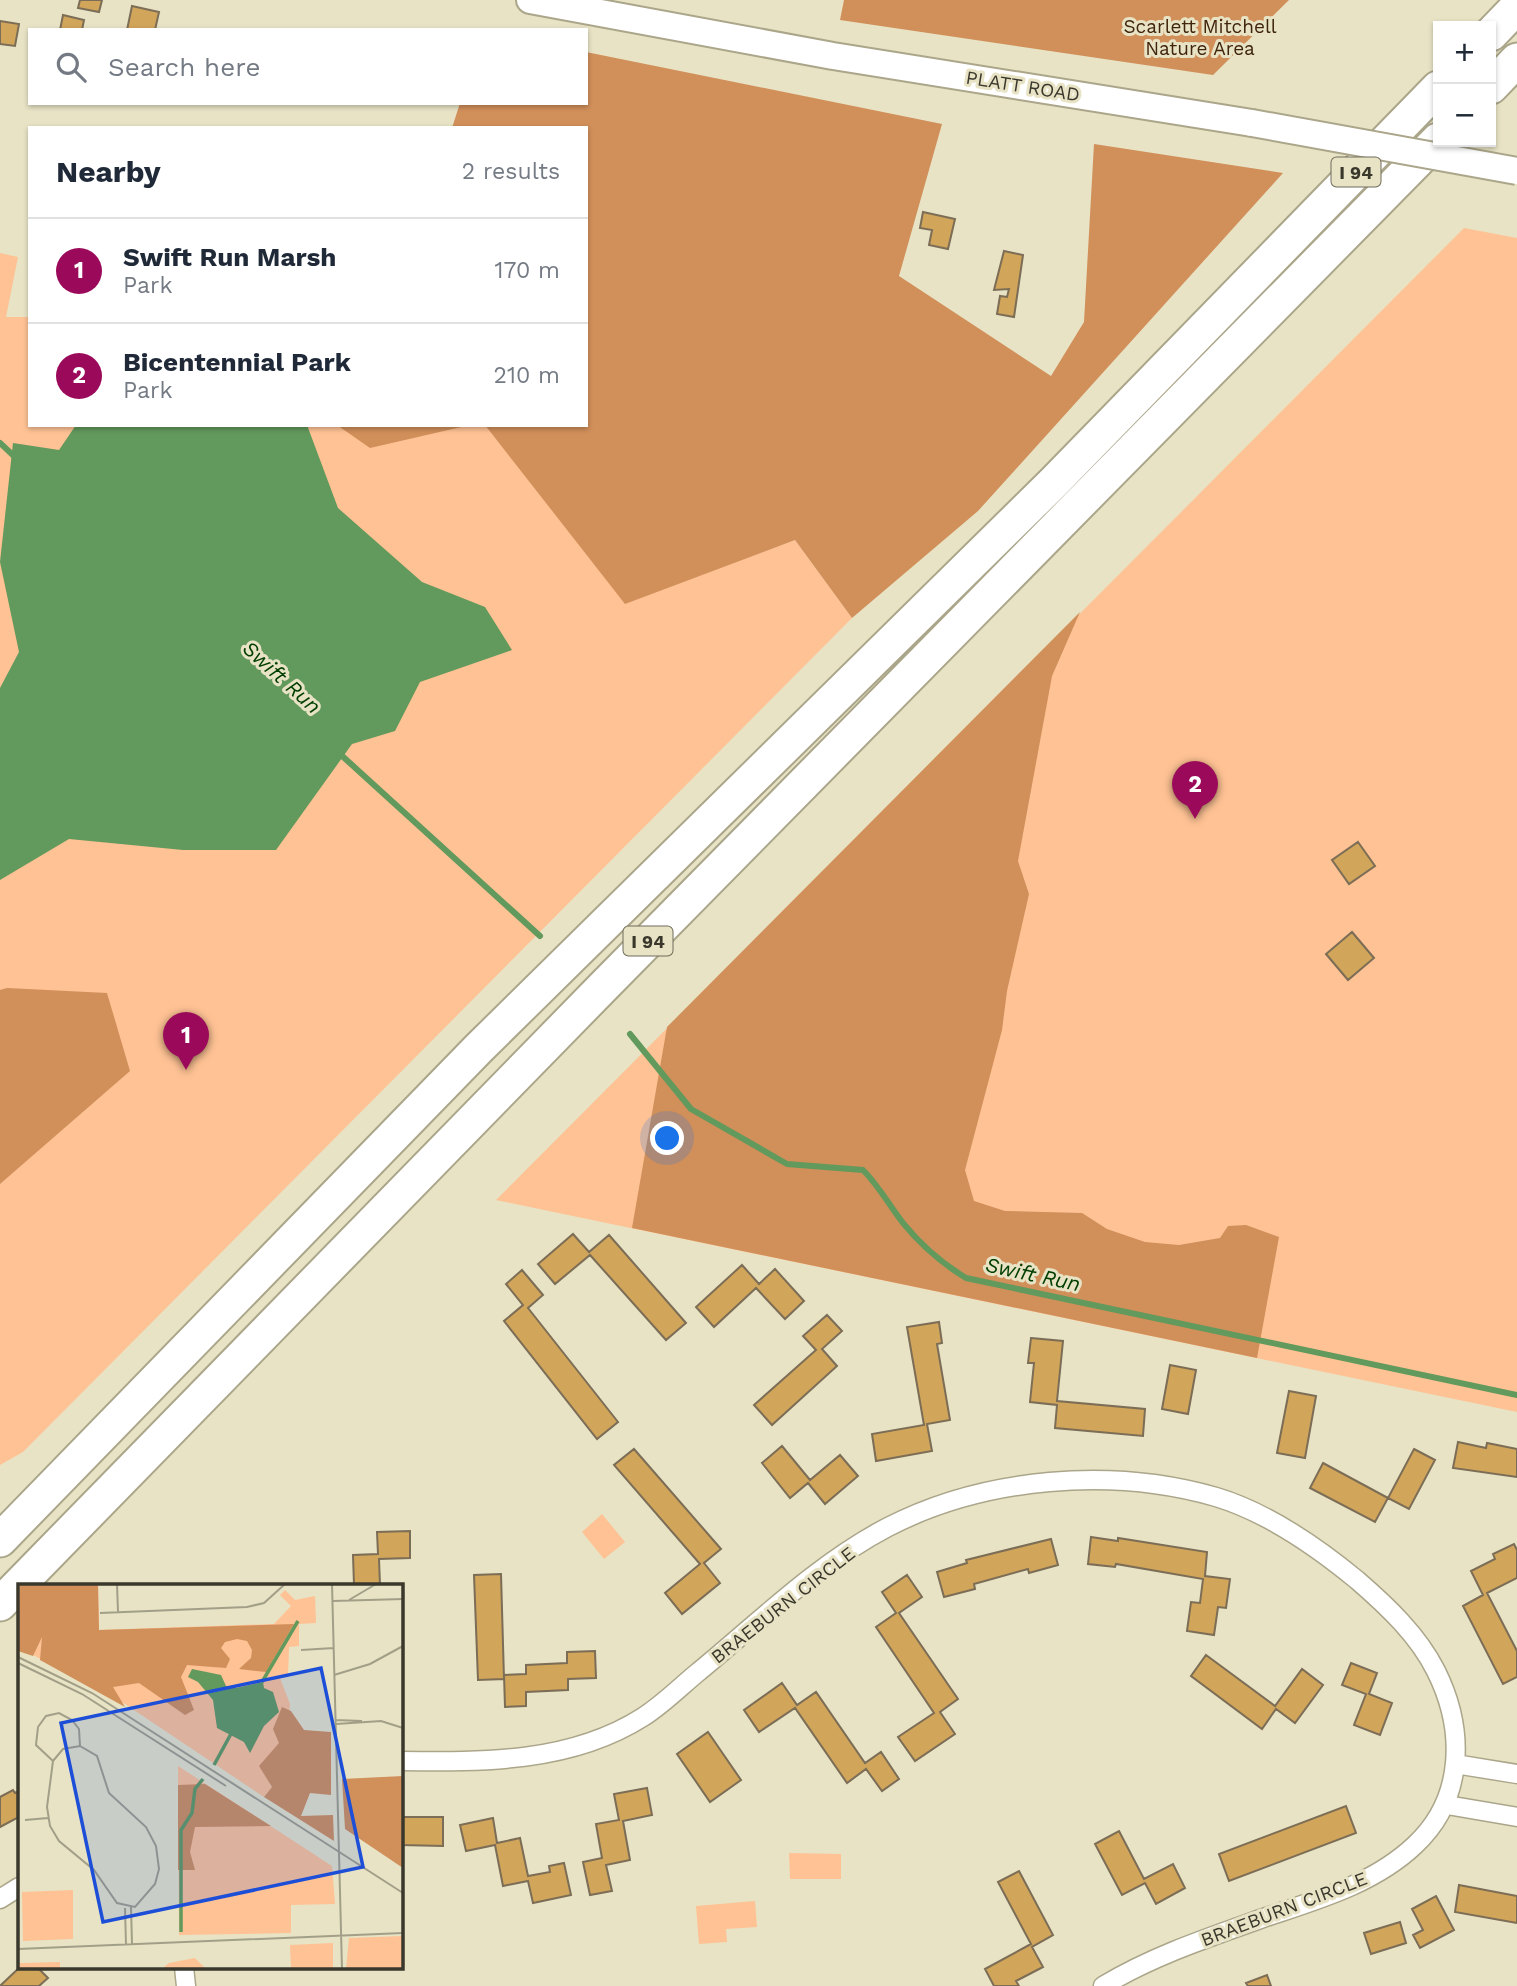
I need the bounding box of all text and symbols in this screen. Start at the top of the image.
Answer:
park label: Scarlett Mitchell Nature Area [1123,15,1277,60]
map controls [1433,21,1496,147]
button: + [1433,21,1496,84]
search box [28,28,588,105]
icon: search [52,48,90,86]
text: Search here [108,52,260,82]
street label: PLATT ROAD [964,66,1082,106]
button: − [1433,84,1496,147]
text: Nearby [56,154,161,189]
text: 2 results [462,158,560,185]
road number: I 94 [1332,158,1380,187]
text: Swift Run Marsh [123,242,336,272]
text: 1 [74,257,84,284]
text: 170 m [495,257,560,284]
text: Park [123,272,172,299]
text: Bicentennial Park [123,347,351,377]
text: 2 [72,362,86,389]
text: 210 m [494,362,560,389]
text: Park [123,377,172,404]
water label: Swift Run [238,635,326,719]
pin: 2 [1172,761,1218,819]
road number: I 94 [624,926,672,956]
pin: 1 [163,1012,209,1070]
your location [650,1121,684,1155]
water label: Swift Run [983,1252,1083,1296]
street label: BRAEBURN CIRCLE [706,1542,860,1668]
inset map [18,1584,402,1968]
street label: BRAEBURN CIRCLE [1198,1867,1370,1951]

